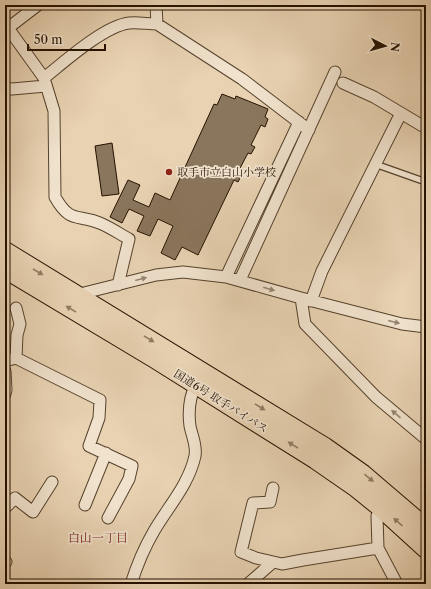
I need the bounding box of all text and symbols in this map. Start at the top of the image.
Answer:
scale bar [28,26,105,52]
north arrow [365,26,405,66]
text: 50 m [34,32,63,47]
text: N [387,42,402,53]
place label: 取手市立白山小学校 [177,165,276,179]
marker: 取手市立白山小学校 [164,167,174,177]
one-way arrow [32,268,44,275]
one-way arrow [136,276,148,282]
one-way arrow [263,286,275,292]
one-way arrow [66,305,76,313]
one-way arrow [388,320,401,326]
one-way arrow [144,335,154,343]
street label: 国道6号 取手バイパス [171,366,271,436]
one-way arrow [254,403,266,410]
one-way arrow [391,409,401,418]
one-way arrow [287,442,299,449]
one-way arrow [363,474,374,483]
one-way arrow [393,518,402,527]
district label: 白山一丁目 [68,530,128,545]

